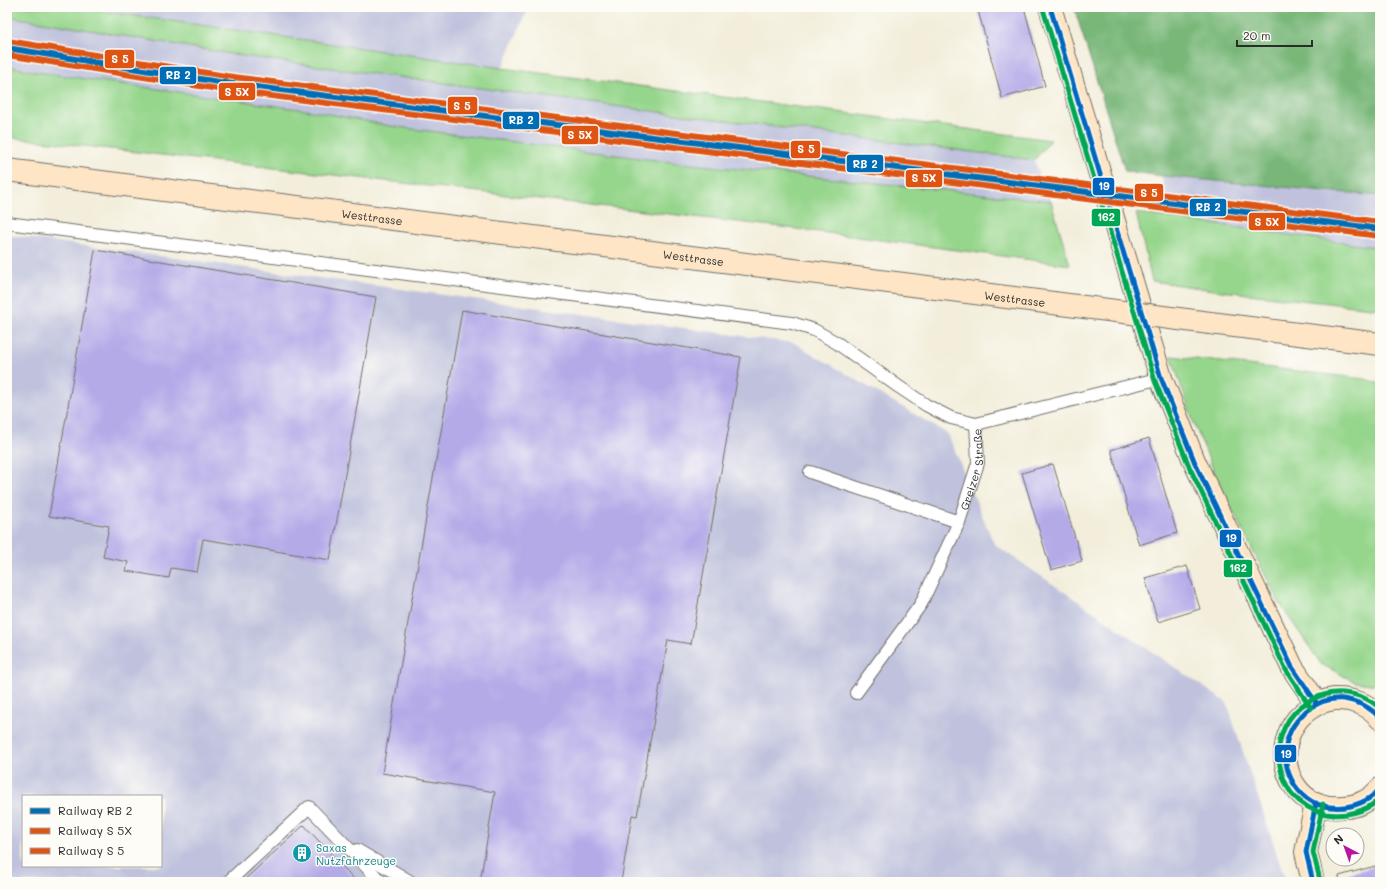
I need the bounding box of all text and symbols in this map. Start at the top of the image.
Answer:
scale bar [1237,22,1312,48]
text: 20 m [1243,27,1271,43]
line badge: S 5 [104,49,135,69]
text: S 5 [111,51,129,66]
line badge: RB 2 [159,66,197,85]
text: RB 2 [165,67,191,82]
line badge: S 5X [218,82,256,101]
text: S 5X [225,84,249,99]
line badge: S 5 [447,96,478,115]
text: S 5 [453,98,471,113]
line badge: RB 2 [502,111,540,130]
text: RB 2 [508,112,534,127]
line badge: S 5X [561,125,599,145]
text: S 5X [568,127,592,142]
line badge: S 5 [790,140,821,159]
text: S 5 [797,141,815,156]
line badge: RB 2 [846,154,884,173]
text: RB 2 [852,156,878,171]
line badge: S 5X [905,169,943,188]
text: S 5X [912,170,936,185]
line badge: 19 [1092,177,1115,196]
text: 19 [1098,178,1110,193]
line badge: S 5 [1134,183,1164,202]
text: S 5 [1140,185,1158,200]
line badge: RB 2 [1189,198,1227,217]
text: RB 2 [1195,199,1221,214]
street label: Westtrasse [341,205,404,228]
line badge: 162 [1091,208,1121,227]
text: 162 [1097,209,1115,224]
line badge: S 5X [1248,212,1286,231]
text: S 5X [1255,214,1279,229]
street label: Westtrasse [662,246,725,269]
street label: Westtrasse [983,287,1046,309]
street label: Greizer Straße [956,428,986,512]
line badge: 19 [1219,529,1242,548]
text: 19 [1225,530,1237,545]
line badge: 162 [1223,559,1253,578]
text: 162 [1229,560,1247,575]
line badge: 19 [1274,744,1297,763]
text: 19 [1280,746,1292,761]
legend [22,795,162,867]
text: Railway RB 2 [58,802,132,818]
text: Railway S 5X [58,822,132,838]
north arrow [1325,827,1365,867]
text: N [1330,831,1346,847]
place label: Saxas Nutzfahrzeuge [316,840,396,868]
text: Railway S 5 [58,842,124,858]
building icon: Saxas Nutzfahrzeuge [291,842,313,864]

